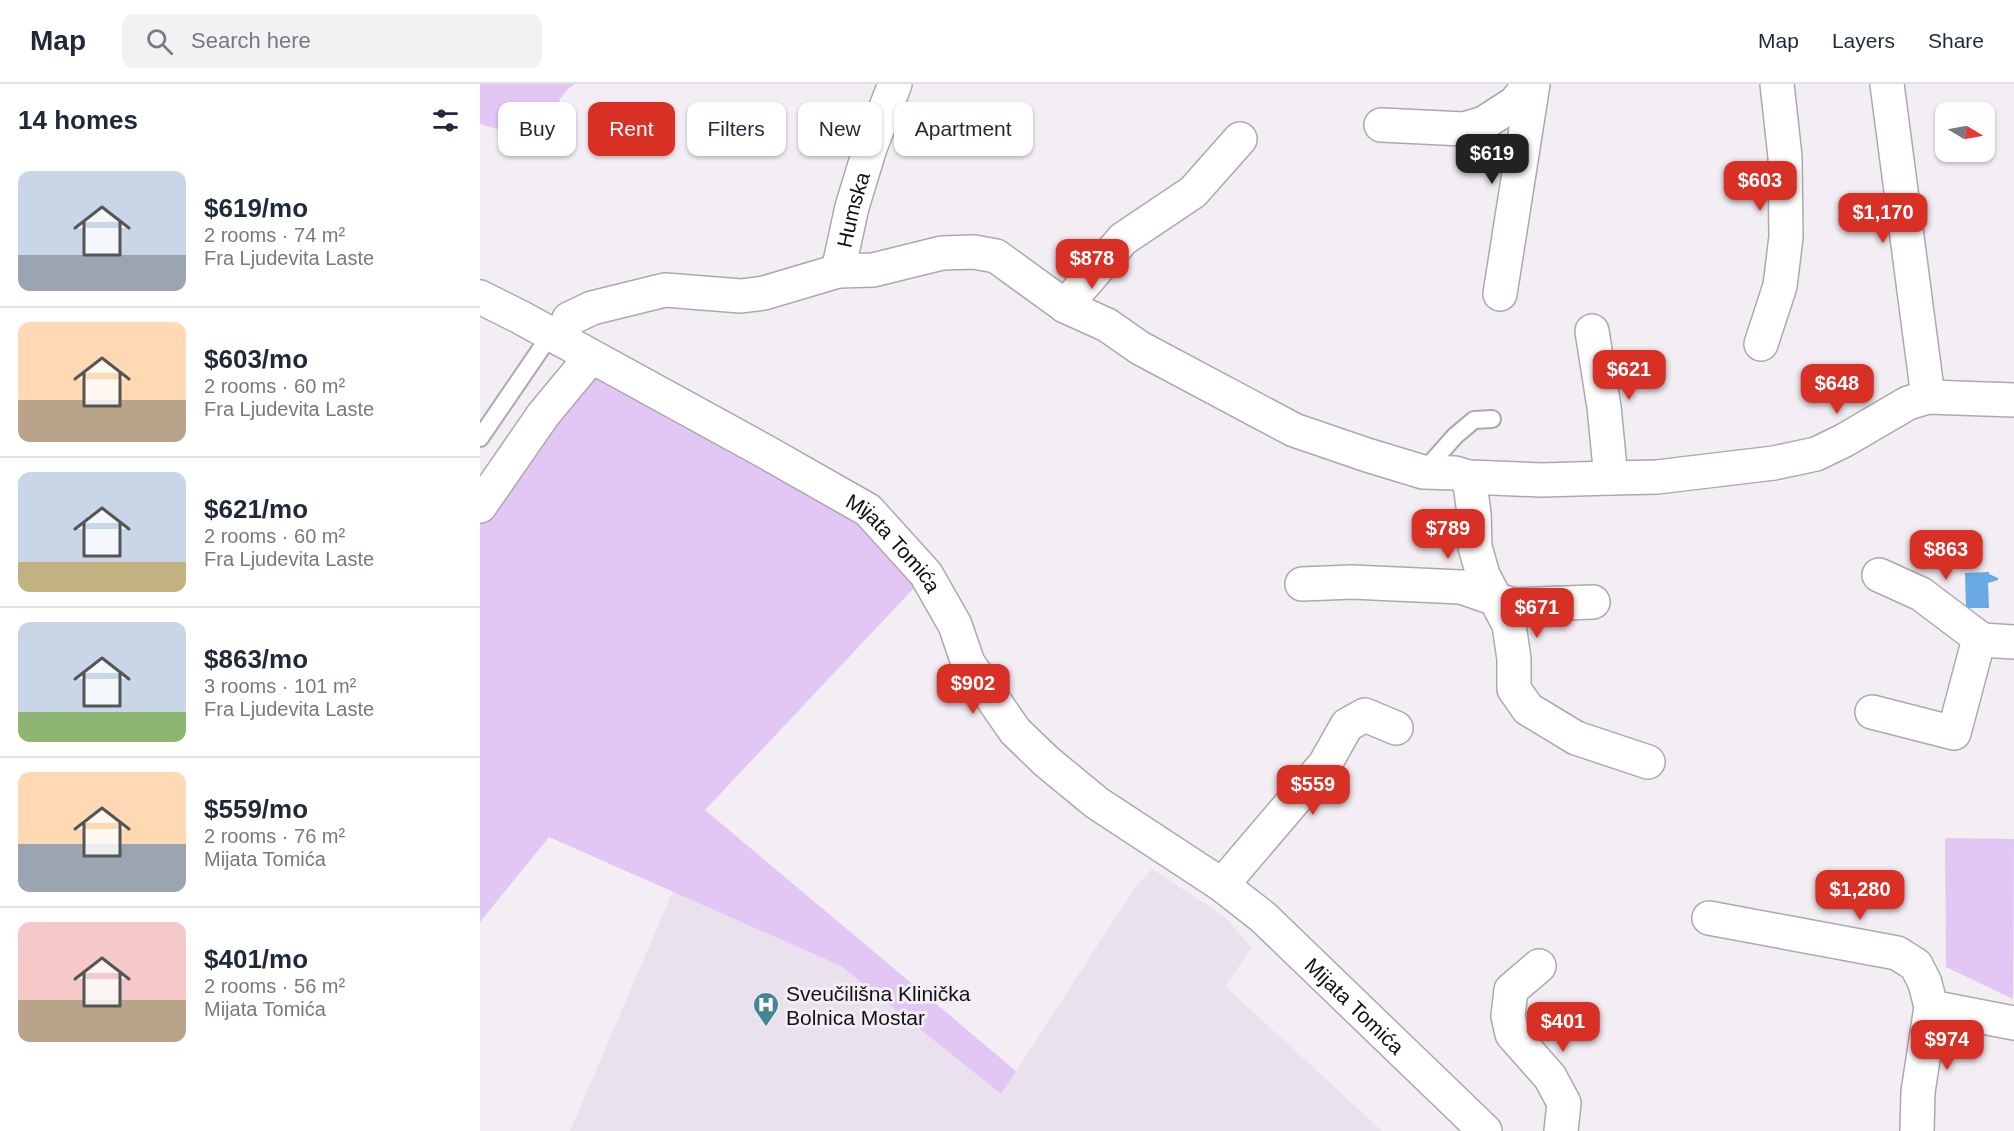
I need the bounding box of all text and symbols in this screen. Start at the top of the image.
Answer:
search box [122,14,542,68]
text: Map [30,25,86,56]
icon: search [143,25,176,58]
text: Search here [191,28,311,53]
text: Map [1758,29,1799,52]
text: Layers [1832,29,1895,52]
text: Share [1928,29,1984,52]
chip: Buy [498,102,576,156]
chip: Rent [588,102,675,156]
chip: Filters [687,102,786,156]
chip: New [798,102,882,156]
chip: Apartment [894,102,1033,156]
north arrow [1935,102,1995,162]
map controls [1935,102,1995,162]
icon: filters [429,104,462,137]
text: 14 homes [18,105,138,135]
pin: $619 [1456,134,1528,185]
text: $619 [1470,142,1514,164]
pin: $603 [1724,161,1796,212]
street label: Humska [832,169,874,250]
text: $603 [1738,169,1782,191]
text: $619/mo [204,193,308,223]
pin: $1,170 [1834,193,1932,244]
icon: home [66,195,138,267]
text: $1,170 [1852,201,1914,223]
text: 2 rooms · 74 m² [204,224,345,246]
pin: $878 [1056,239,1128,290]
text: Fra Ljudevita Laste [204,247,374,269]
text: $878 [1070,247,1114,269]
text: $603/mo [204,344,308,374]
icon: home [66,346,138,418]
pin: $621 [1593,350,1665,401]
text: $621 [1607,358,1651,380]
pin: $648 [1801,364,1873,415]
text: $648 [1815,372,1859,394]
text: 2 rooms · 60 m² [204,375,345,397]
text: Fra Ljudevita Laste [204,398,374,420]
street label: Mijata Tomića [843,489,946,596]
text: $621/mo [204,494,308,524]
icon: home [66,496,138,568]
pin: $789 [1412,509,1484,560]
text: $789 [1426,517,1470,539]
text: 2 rooms · 60 m² [204,525,345,547]
pin: $863 [1910,530,1982,581]
text: $863 [1924,538,1968,560]
text: Fra Ljudevita Laste [204,548,374,570]
pin: $671 [1501,588,1573,639]
text: $671 [1515,596,1559,618]
text: $863/mo [204,644,308,674]
icon: home [66,646,138,718]
pin: $902 [937,664,1009,715]
text: $902 [951,672,995,694]
text: 3 rooms · 101 m² [204,675,356,697]
text: Fra Ljudevita Laste [204,698,374,720]
pin: $559 [1277,765,1349,816]
text: $559 [1291,773,1335,795]
text: $559/mo [204,794,308,824]
icon: home [66,796,138,868]
text: 2 rooms · 76 m² [204,825,345,847]
text: Mijata Tomića [204,848,326,870]
pin: $1,280 [1811,870,1909,921]
text: $1,280 [1829,878,1891,900]
text: $401/mo [204,944,308,974]
icon: home [66,946,138,1018]
street label: Mijata Tomića [1301,953,1409,1059]
text: 2 rooms · 56 m² [204,975,345,997]
place label: Sveučilišna Klinička Bolnica Mostar [786,982,971,1029]
hospital icon: Sveučilišna Klinička Bolnica Mostar [751,990,781,1028]
text: Mijata Tomića [204,998,326,1020]
pin: $401 [1527,1002,1599,1053]
text: $401 [1541,1010,1585,1032]
pin: $974 [1911,1020,1983,1071]
text: $974 [1925,1028,1969,1050]

